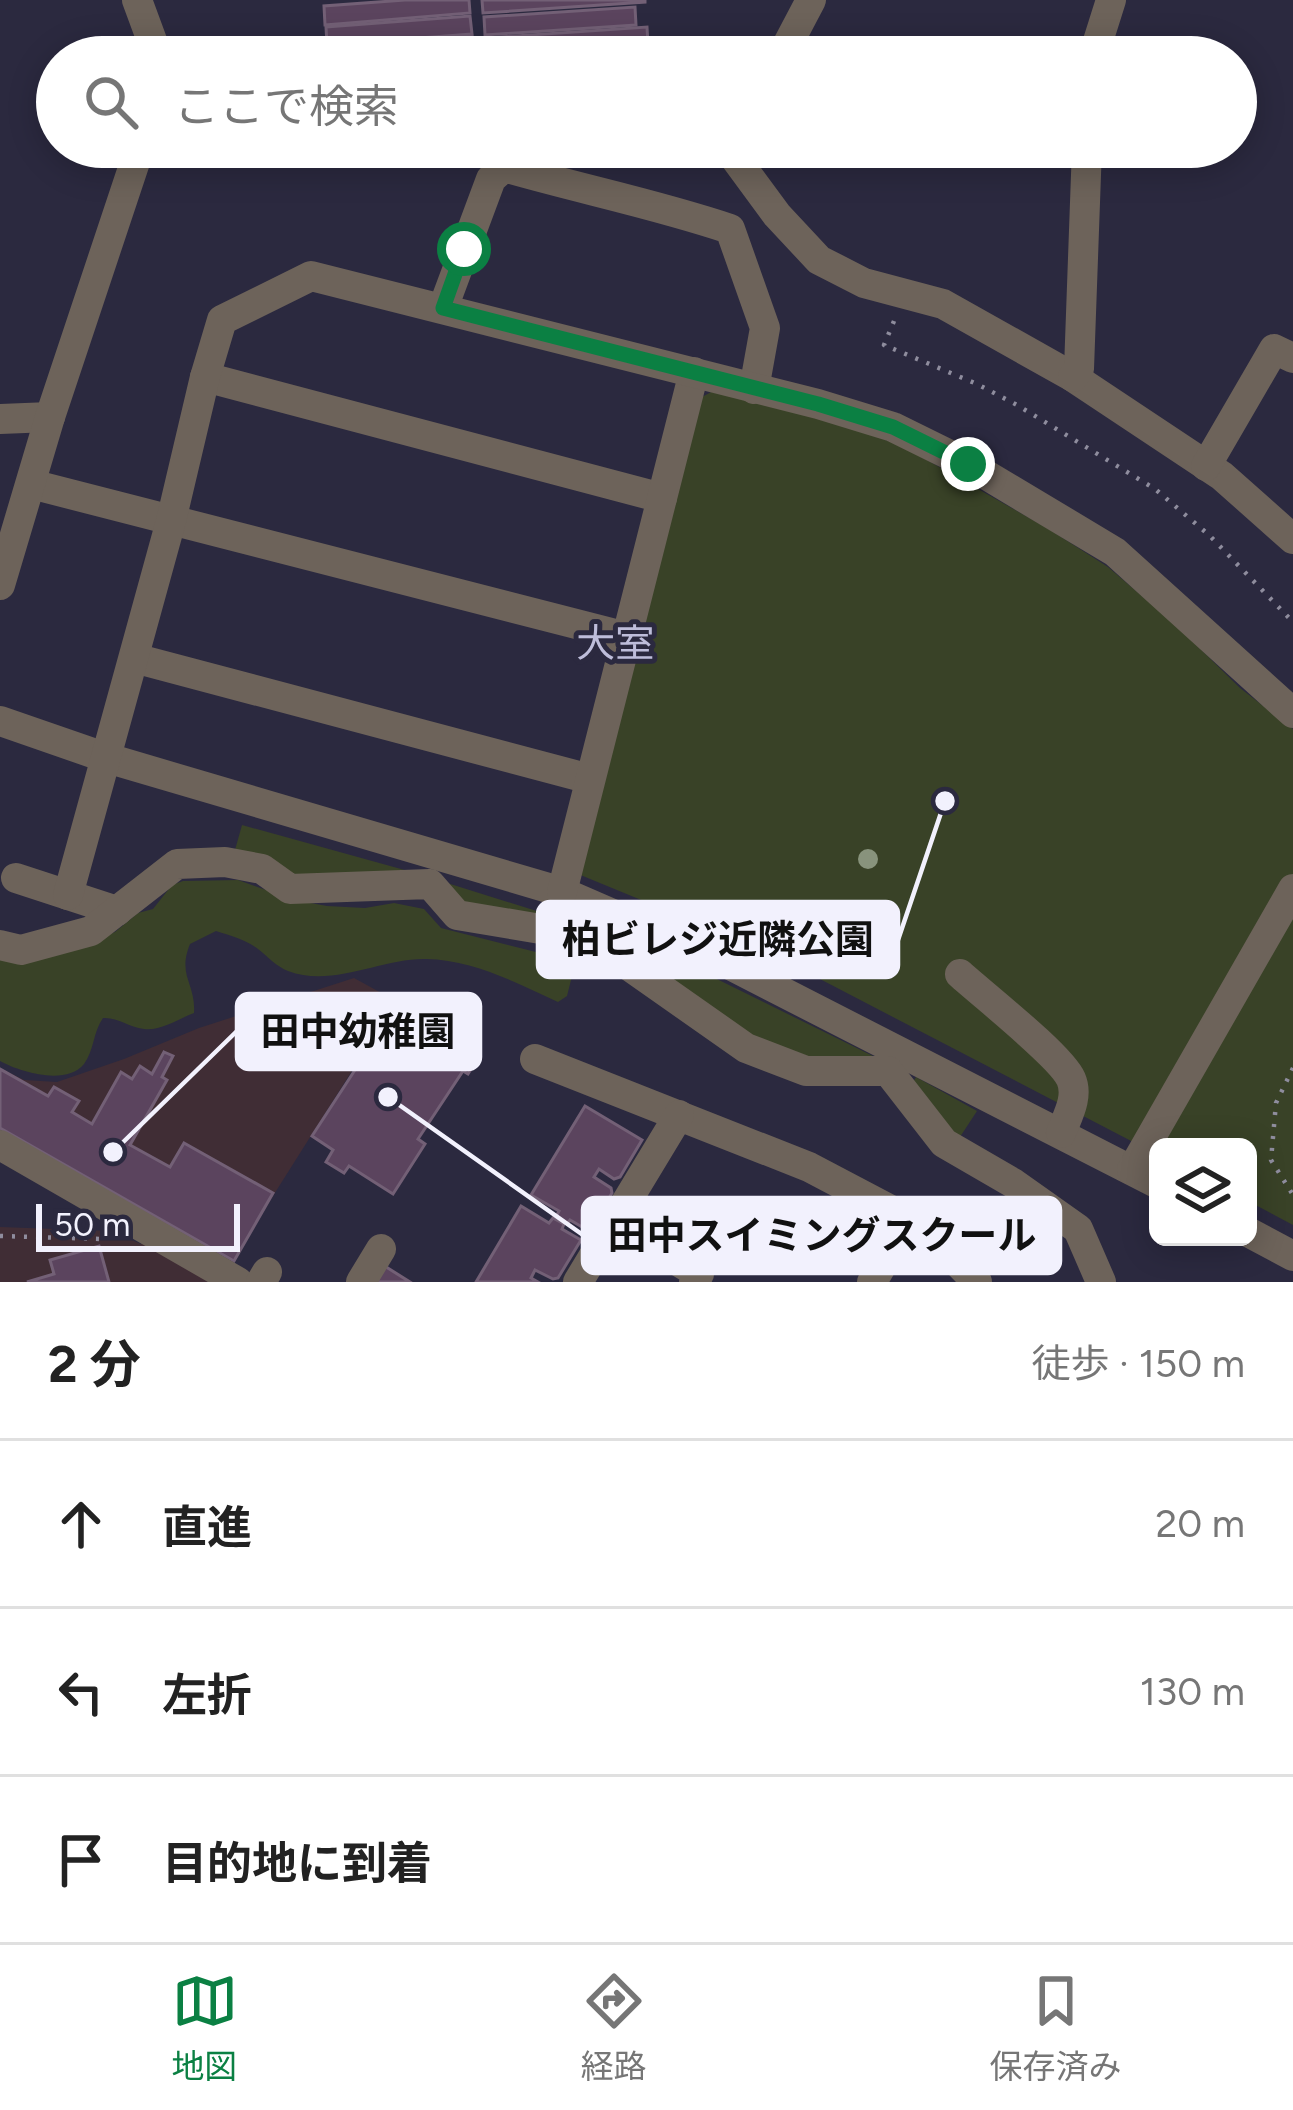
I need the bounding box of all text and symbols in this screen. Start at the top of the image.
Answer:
search box [36,36,1257,168]
icon: search [78,69,144,135]
text: ここで検索 [174,79,399,133]
route start [437,222,491,276]
route end [941,437,995,491]
district label: 大室 [576,620,654,667]
callout: 柏ビレジ近隣公園 [538,902,898,977]
text: 柏ビレジ近隣公園 [562,916,874,963]
callout: 田中幼稚園 [237,994,480,1069]
text: 田中幼稚園 [260,1008,456,1055]
map controls [1149,1138,1257,1246]
button: layers [1149,1138,1257,1246]
scale bar [36,1198,240,1251]
callout: 田中スイミングスクール [583,1198,1060,1273]
text: 50 m [54,1205,130,1244]
text: 田中スイミングスクール [607,1212,1037,1259]
text: 2 分 [48,1334,141,1395]
text: 徒歩 · 150 m [1031,1340,1245,1387]
icon: ahead [48,1491,114,1557]
text: 直進 [162,1500,252,1554]
text: 20 m [1155,1500,1245,1547]
icon: left [48,1659,114,1725]
text: 左折 [162,1668,252,1722]
text: 130 m [1140,1668,1245,1715]
icon: arrive [48,1827,114,1893]
text: 目的地に到着 [162,1836,432,1890]
tab: 地図 [172,1968,238,2088]
tab: 経路 [581,1968,647,2088]
tab: 保存済み [990,1968,1122,2088]

